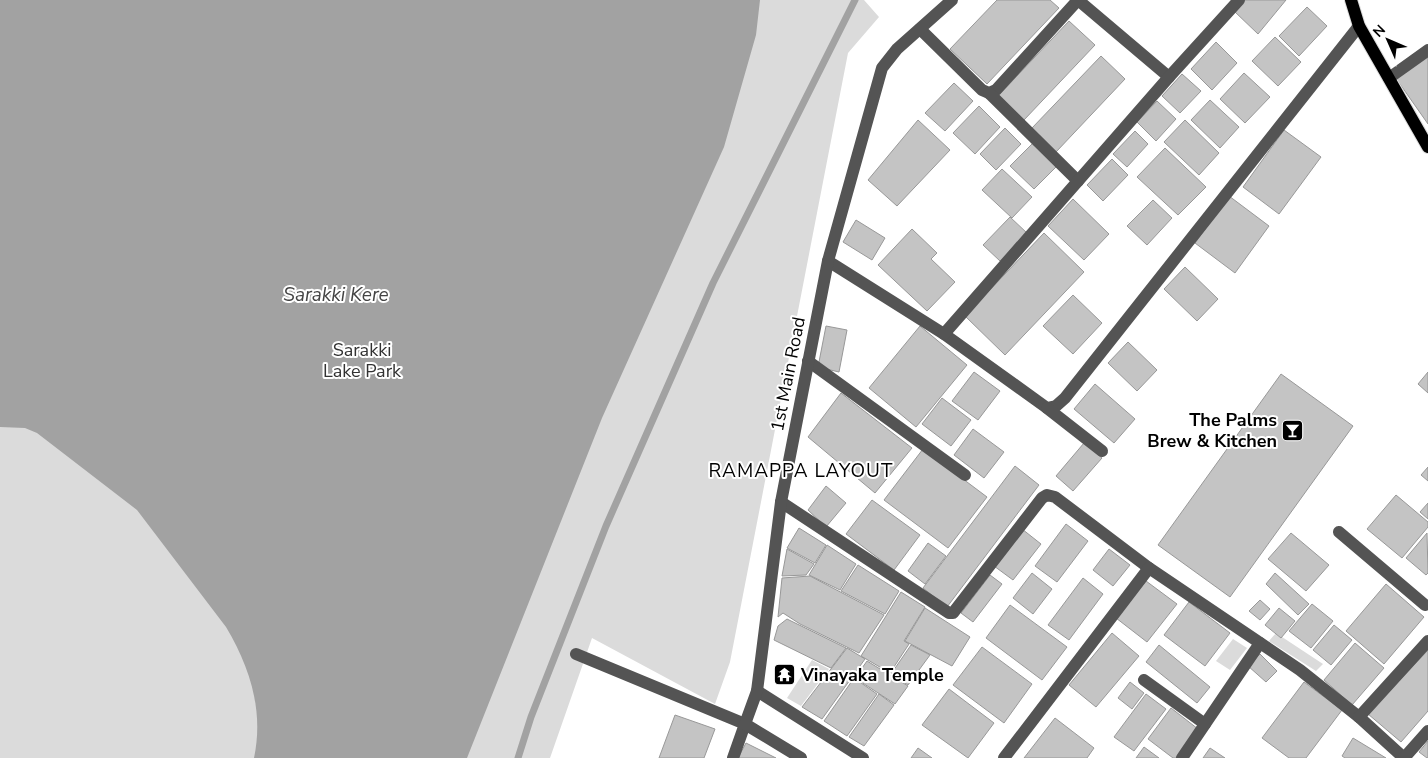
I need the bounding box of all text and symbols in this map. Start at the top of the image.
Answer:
north arrow [1363,15,1413,65]
text: N [1369,21,1390,42]
water label: Sarakki Kere [283,282,389,308]
street label: 1st Main Road [765,315,811,433]
park label: Sarakki Lake Park [323,338,402,383]
place label: The Palms Brew & Kitchen [1147,408,1277,453]
bar icon: The Palms Brew & Kitchen [1281,418,1305,442]
district label: RAMAPPA LAYOUT [709,458,893,484]
temple icon: Vinayaka Temple [773,663,797,687]
place label: Vinayaka Temple [800,663,944,687]

